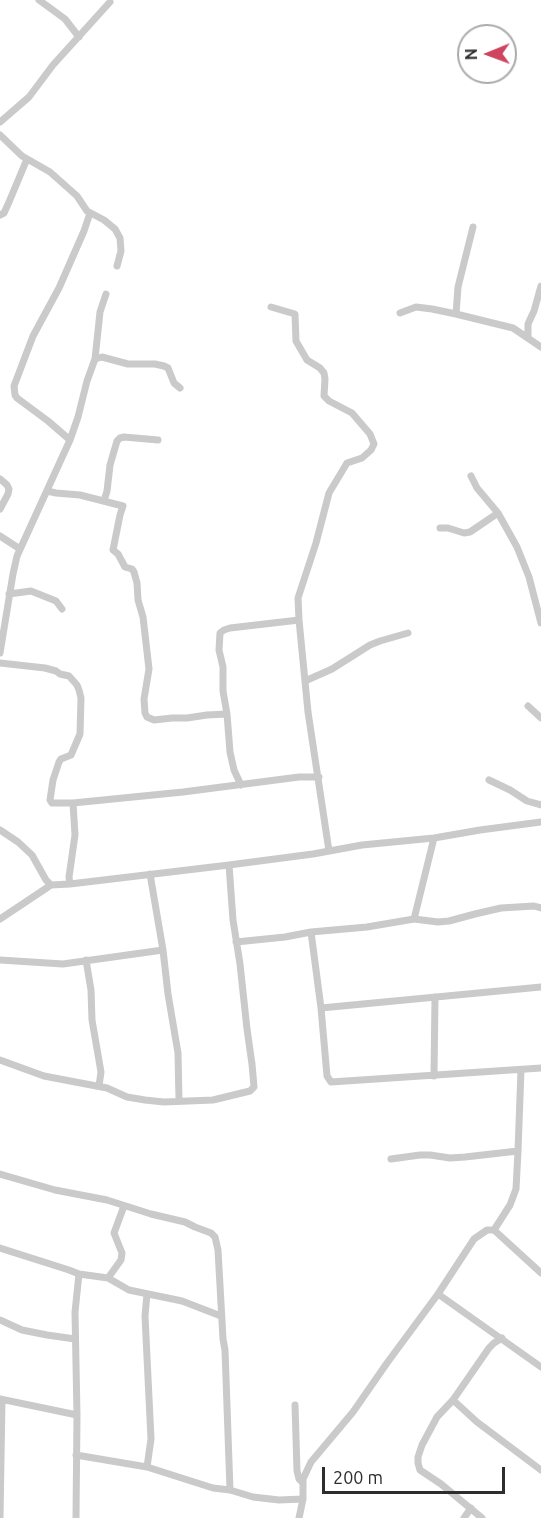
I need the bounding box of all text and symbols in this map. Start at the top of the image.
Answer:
north arrow [457,24,517,84]
text: N [462,48,480,60]
scale bar [325,1455,508,1493]
text: 200 m [333,1467,383,1487]

